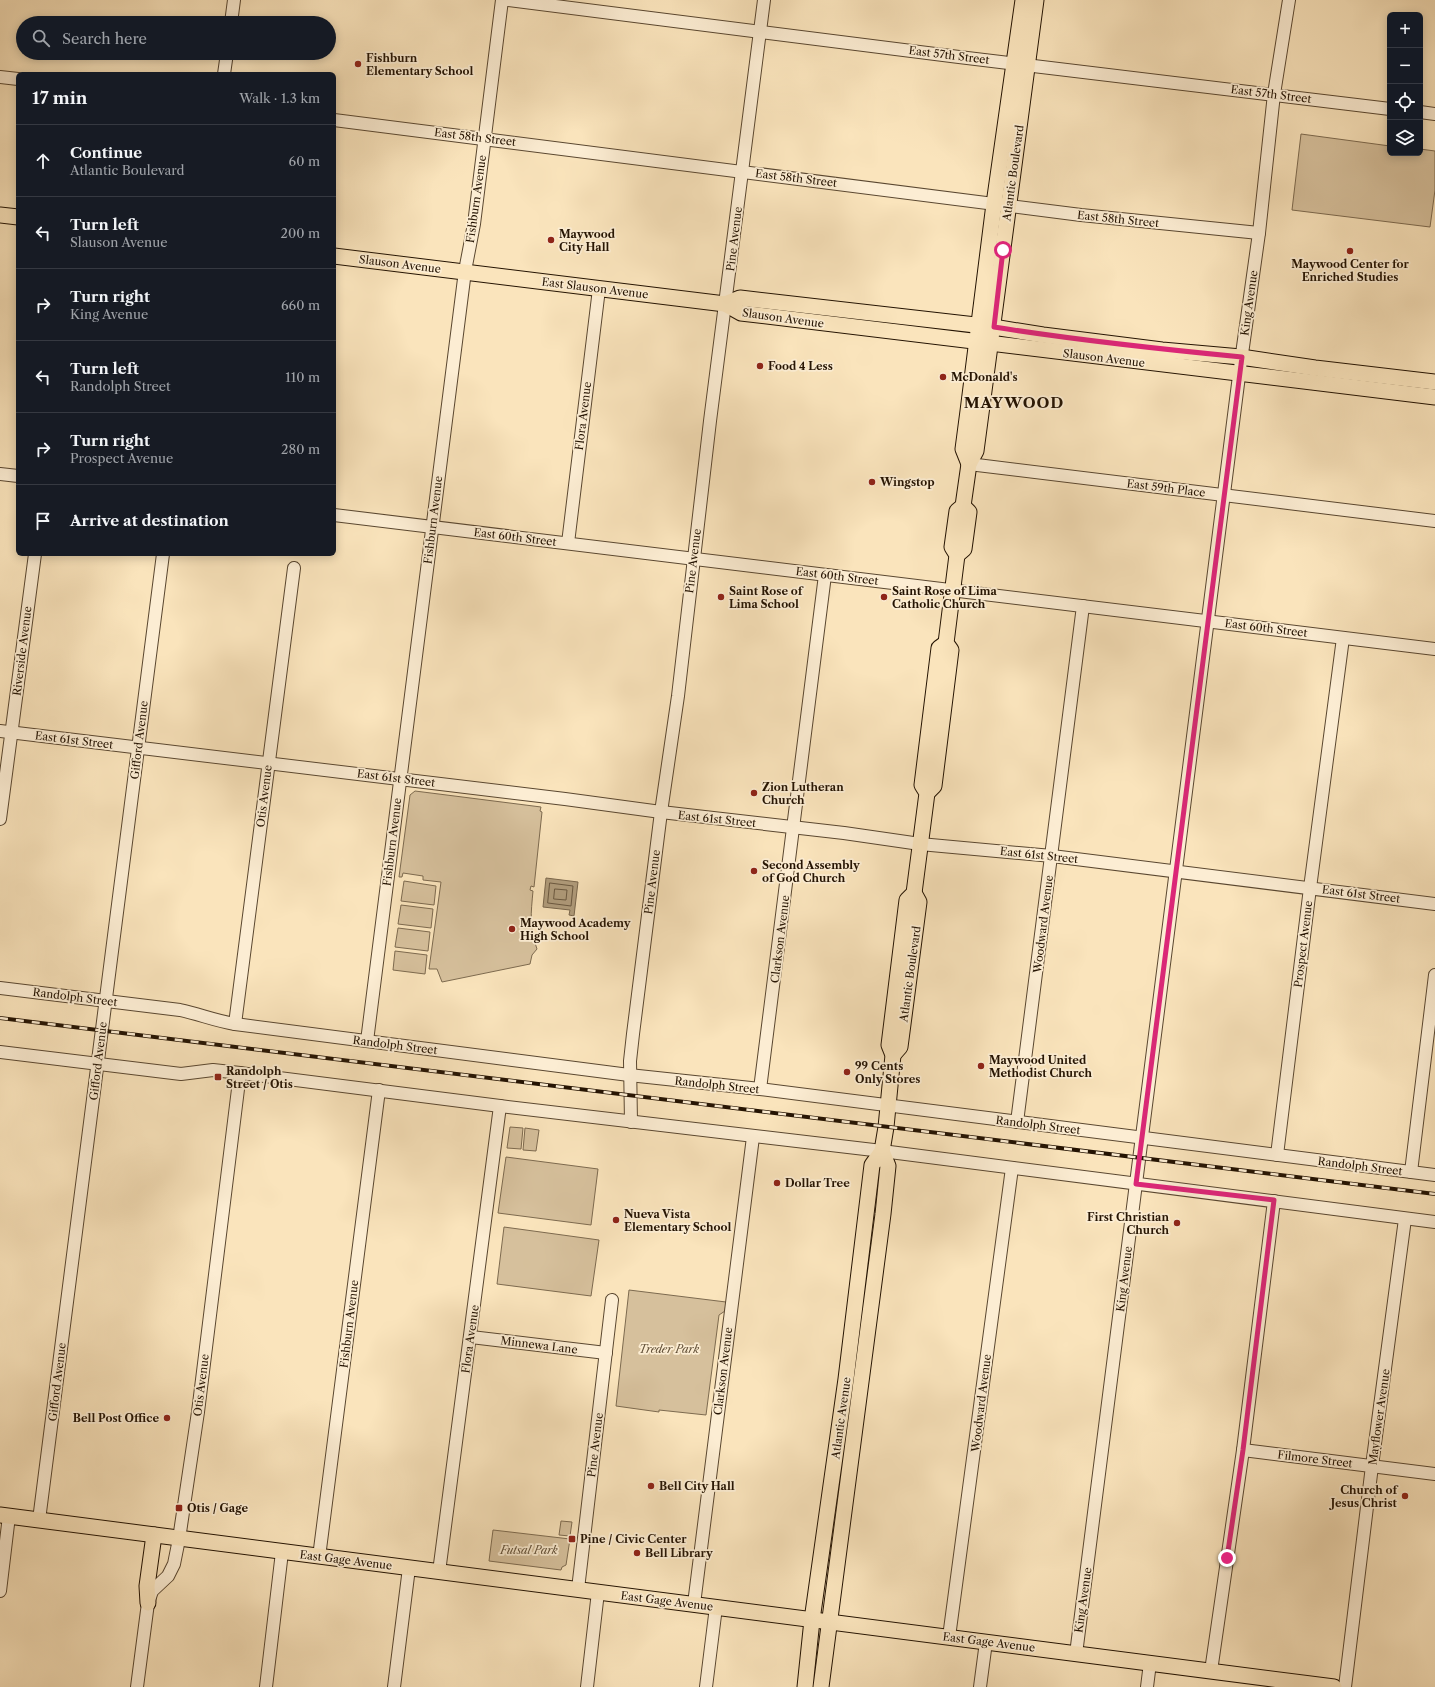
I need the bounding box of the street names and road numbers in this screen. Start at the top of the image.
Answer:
street label: East 57th Street [908,43,990,67]
street label: East 57th Street [1230,82,1312,106]
street label: Atlantic Boulevard [999,124,1027,223]
street label: East 58th Street [433,125,517,149]
street label: Fishburn Avenue [463,154,489,244]
street label: East 58th Street [754,166,838,190]
street label: Pine Avenue [723,206,745,272]
street label: East 58th Street [1076,208,1160,230]
street label: Slauson Avenue [358,252,442,276]
street label: King Avenue [1237,269,1261,337]
street label: East Slauson Avenue [541,275,649,301]
street label: Slauson Avenue [741,305,825,331]
street label: Slauson Avenue [1062,346,1146,370]
street label: Flora Avenue [572,381,594,451]
street label: Fishburn Avenue [421,475,445,565]
street label: East 59th Place [1126,476,1206,500]
street label: East 60th Street [473,525,557,549]
street label: Pine Avenue [682,528,704,594]
street label: East 60th Street [795,564,879,588]
street label: Riverside Avenue [10,605,34,697]
street label: East 60th Street [1224,616,1308,640]
street label: Gifford Avenue [127,700,151,780]
street label: East 61st Street [34,728,114,752]
street label: Otis Avenue [253,764,275,828]
street label: East 61st Street [356,766,436,790]
street label: Fishburn Avenue [380,797,404,887]
street label: East 61st Street [677,808,757,830]
street label: East 61st Street [999,844,1079,866]
street label: Pine Avenue [641,849,663,915]
street label: Woodward Avenue [1030,874,1056,975]
street label: East 61st Street [1321,882,1401,906]
street label: Clarkson Avenue [768,894,792,984]
street label: Prospect Avenue [1291,900,1315,988]
street label: Atlantic Boulevard [896,925,924,1024]
street label: Randolph Street [32,985,118,1009]
street label: Gifford Avenue [86,1021,110,1101]
street label: Randolph Street [352,1033,438,1057]
street label: Randolph Street [674,1074,760,1096]
street label: Randolph Street [995,1113,1081,1137]
street label: Randolph Street [1317,1154,1403,1178]
street label: King Avenue [1113,1245,1135,1313]
street label: Fishburn Avenue [337,1279,361,1369]
street label: Flora Avenue [458,1304,482,1374]
street label: Clarkson Avenue [711,1326,735,1416]
street label: Minnewa Lane [500,1333,578,1357]
street label: Gifford Avenue [45,1342,69,1422]
street label: Otis Avenue [190,1353,212,1417]
street label: Woodward Avenue [968,1353,994,1454]
street label: Mayflower Avenue [1365,1368,1393,1466]
street label: Atlantic Avenue [828,1376,854,1461]
street label: Pine Avenue [584,1412,606,1478]
street label: Filmore Street [1277,1447,1353,1471]
street label: East Gage Avenue [299,1547,393,1573]
street label: King Avenue [1071,1566,1095,1634]
street label: East Gage Avenue [620,1588,714,1614]
street label: East Gage Avenue [942,1629,1036,1655]

